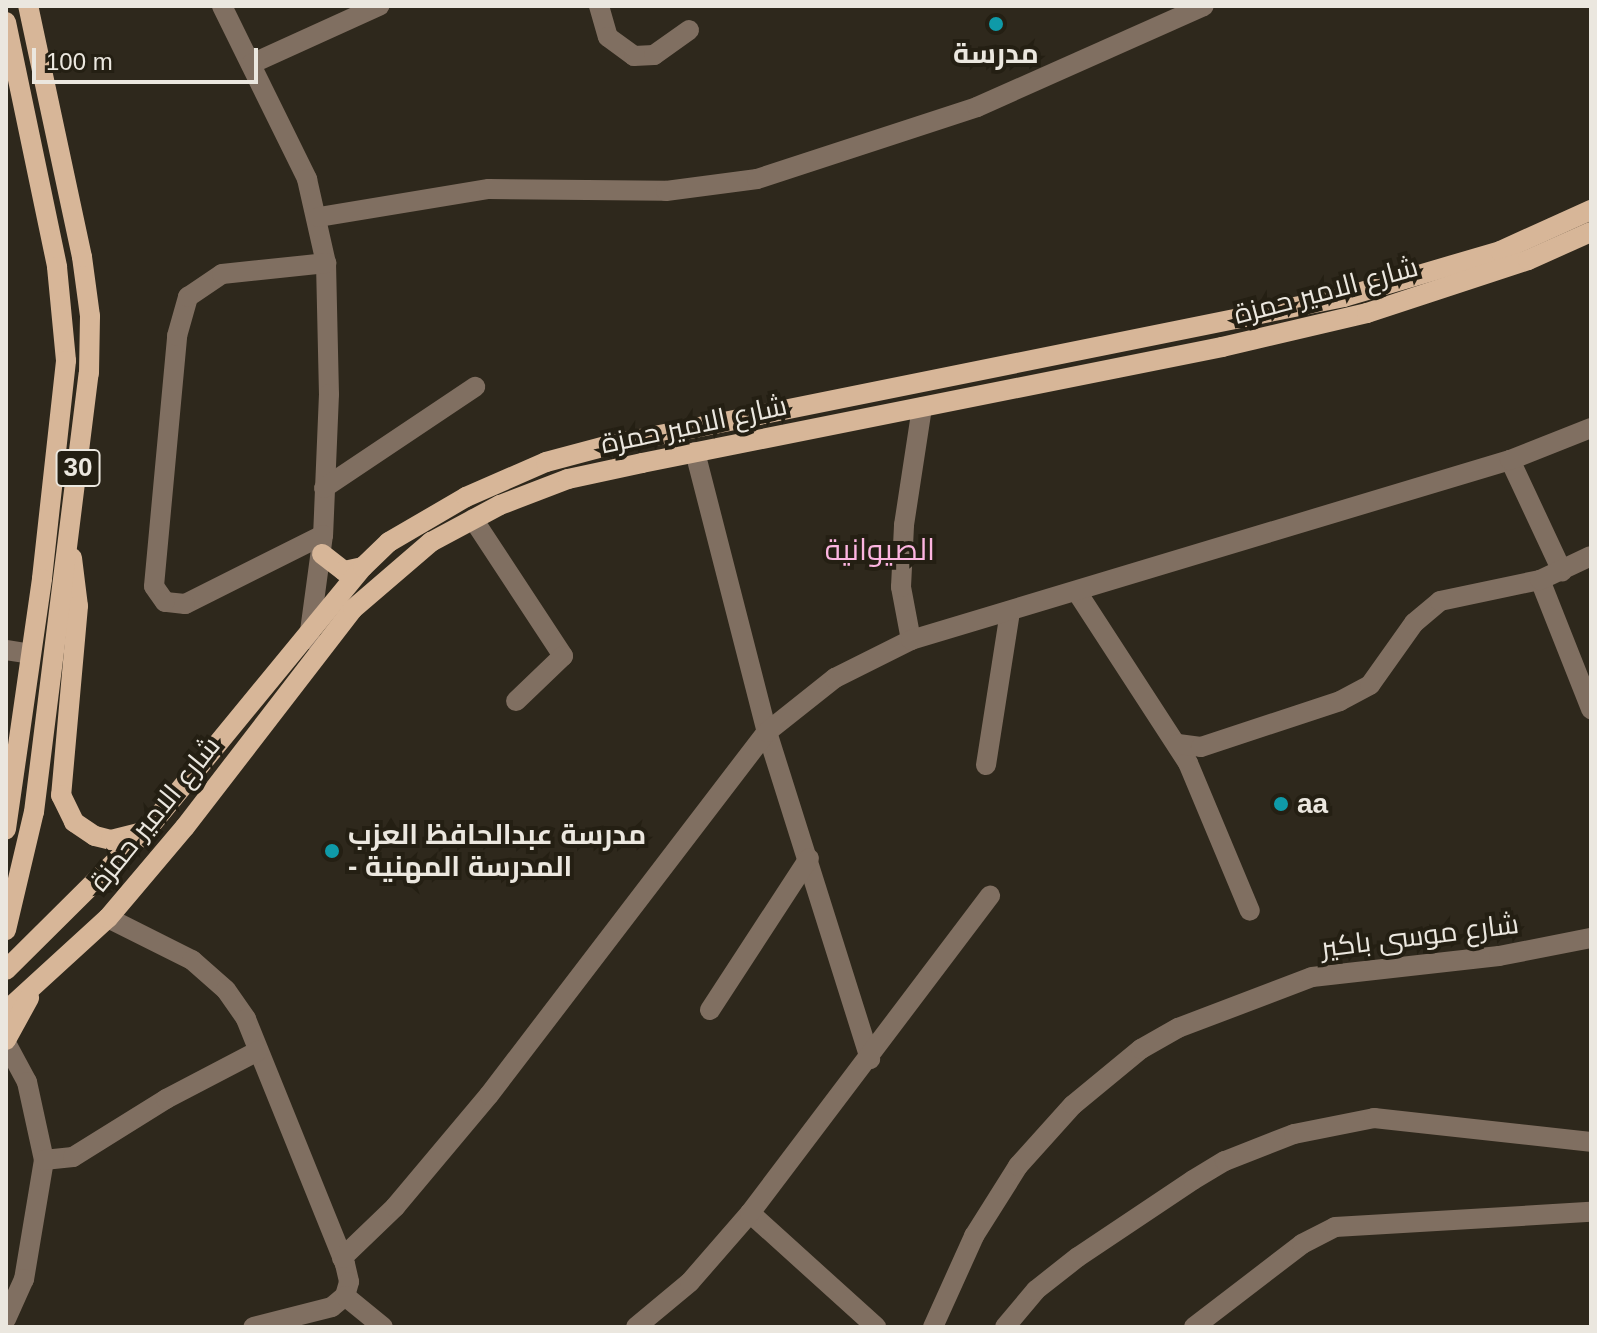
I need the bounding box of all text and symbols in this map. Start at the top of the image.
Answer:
marker: مدرسة [987,15,1005,33]
scale bar [36,32,262,82]
place label: مدرسة [953,37,1039,71]
text: 100 m [46,48,113,75]
street label: شارع الامير حمزة [1230,250,1422,332]
street label: شارع الامير حمزة [598,389,790,461]
road number: 30 [54,446,102,490]
district label: الصيوانية [825,532,935,568]
street label: شارع الامير حمزة [82,730,228,898]
place label: aa [1297,787,1328,821]
marker: aa [1272,795,1290,813]
place label: مدرسة عبدالحافظ العزب - المدرسة المهنية [348,818,646,884]
marker: مدرسة عبدالحافظ العزب - المدرسة المهنية [323,842,341,860]
street label: شارع موسى باكير [1319,907,1521,965]

